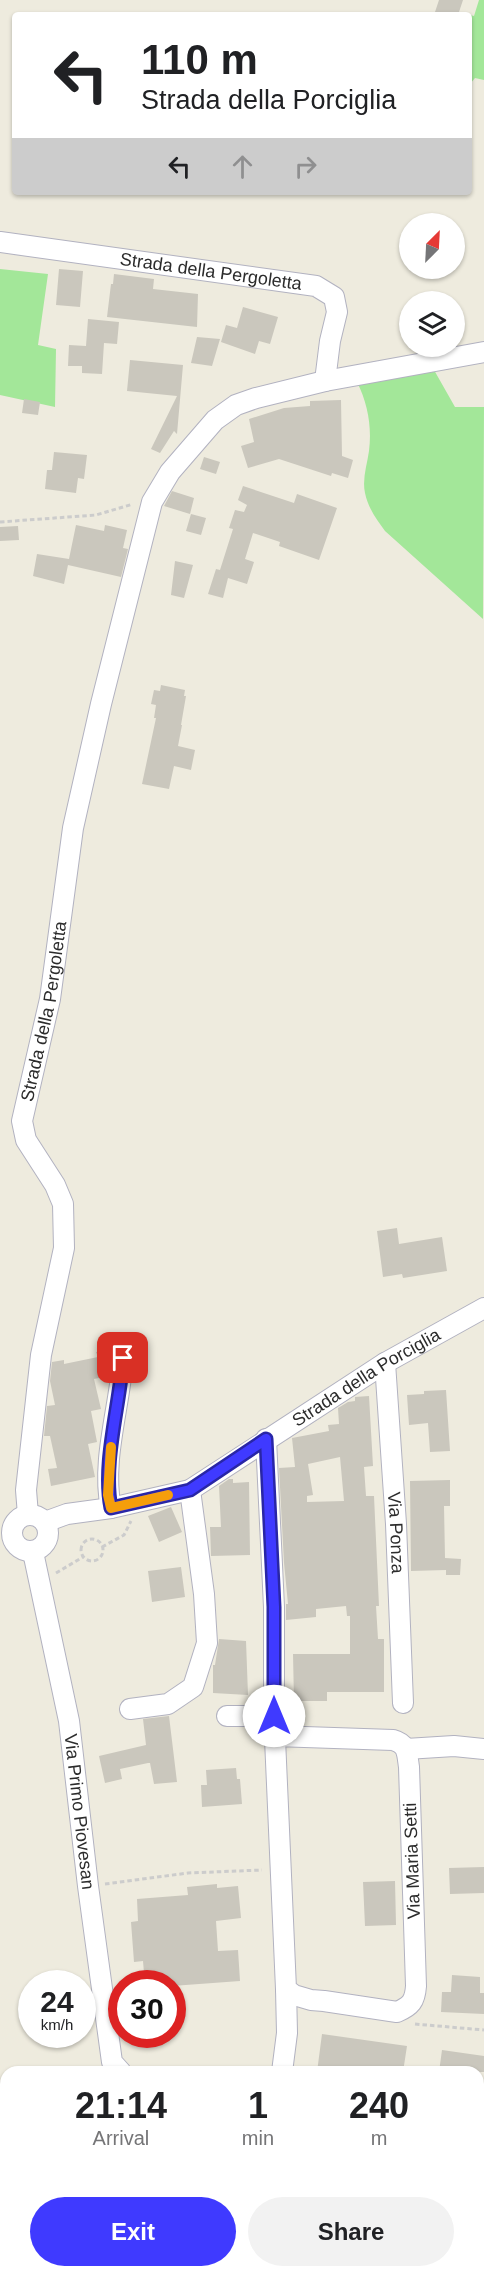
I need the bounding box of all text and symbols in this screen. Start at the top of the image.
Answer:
icon: left [42,36,120,114]
text: 110 m [141,36,258,83]
text: Strada della Porciglia [141,85,396,115]
icon: left [163,150,196,183]
icon: ahead [226,150,259,183]
icon: right [289,150,322,183]
north arrow [399,213,465,279]
map controls [399,213,465,357]
street label: Strada della Pergoletta [119,249,304,294]
button: layers [399,291,465,357]
street label: Strada della Pergoletta [17,919,71,1103]
street label: Strada della Porciglia [288,1324,445,1431]
pin [97,1332,148,1383]
icon: arrive [106,1341,139,1374]
street label: Via Ponza [384,1491,408,1575]
position arrow [242,1684,306,1748]
street label: Via Primo Piovesan [61,1733,98,1891]
street label: Via Maria Setti [400,1802,424,1920]
speed limit sign: 30 [108,1970,186,2048]
text: 24 [40,1985,74,2018]
text: km/h [41,2016,73,2033]
text: 21:14 [75,2085,167,2126]
text: 1 [248,2085,268,2126]
text: 240 [349,2085,409,2126]
text: Arrival [93,2127,149,2149]
text: min [242,2127,274,2149]
text: m [371,2127,387,2149]
button: Exit [30,2197,236,2266]
button: Share [248,2197,454,2266]

